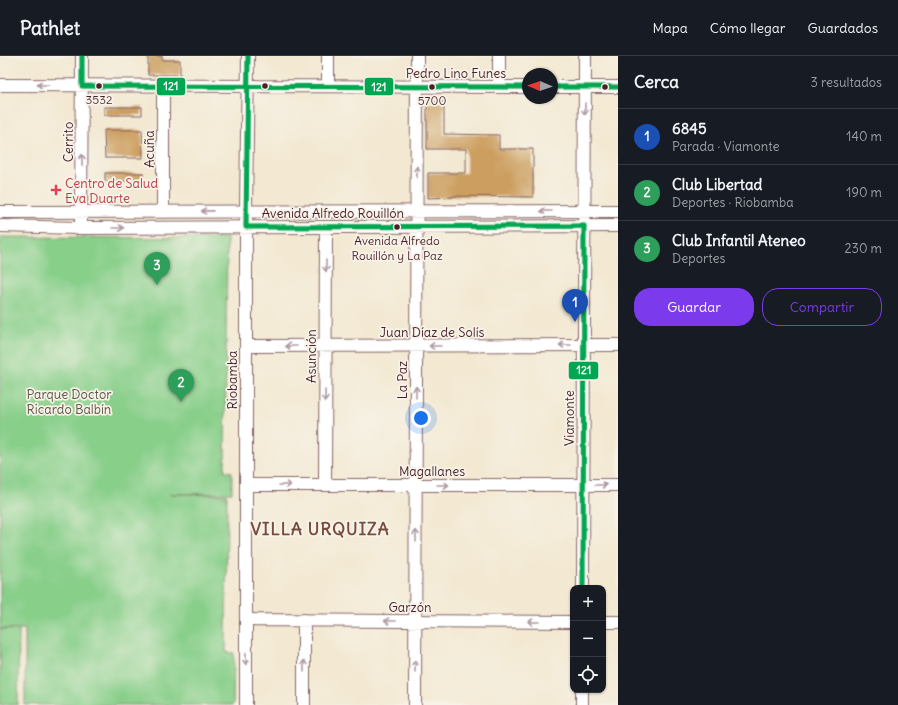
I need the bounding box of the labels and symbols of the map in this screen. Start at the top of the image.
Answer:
street label: Pedro Lino Funes [406,65,506,82]
north arrow [522,68,558,104]
line badge: 121 [156,77,186,96]
line badge: 121 [364,77,394,96]
text: 121 [164,79,178,93]
text: 121 [372,80,386,94]
one-way arrow [37,81,50,89]
marker: 3532 [94,81,104,91]
unlabelled marker [260,81,270,91]
marker: 5700 [427,82,437,92]
unlabelled marker [600,82,610,92]
place label: 3532 [85,92,113,107]
place label: 5700 [418,93,446,108]
one-way arrow [581,102,589,115]
street label: Cerrito [60,122,77,162]
street label: Acuña [141,130,158,168]
one-way arrow [78,154,86,167]
one-way arrow [413,166,421,179]
place label: Centro de Salud Eva Duarte [65,175,158,207]
marker: Centro de Salud Eva Duarte [50,184,62,196]
street label: Avenida Alfredo Rouillón [262,205,405,222]
one-way arrow [201,207,214,215]
one-way arrow [540,207,553,215]
marker: Avenida Alfredo Rouillón y La Paz [392,222,402,232]
one-way arrow [111,224,124,232]
place label: Avenida Alfredo Rouillón y La Paz [351,233,443,263]
pin: 3 [144,252,170,285]
one-way arrow [322,259,330,272]
pin: 1 [562,289,588,322]
street label: Juan Díaz de Solís [380,324,485,341]
street label: Asunción [303,329,320,383]
one-way arrow [559,341,572,349]
one-way arrow [285,342,298,350]
one-way arrow [429,342,442,350]
street label: Riobamba [224,350,241,410]
street label: La Paz [394,361,411,399]
line badge: 121 [568,361,599,380]
text: 121 [577,363,591,377]
pin: 2 [168,369,194,402]
park label: Parque Doctor Ricardo Balbín [26,386,112,418]
one-way arrow [412,386,420,399]
one-way arrow [321,389,329,402]
street label: Viamonte [561,390,578,446]
your location [411,408,431,428]
street label: Magallanes [399,463,465,480]
one-way arrow [278,481,291,489]
one-way arrow [436,481,449,489]
one-way arrow [594,481,607,489]
district label: VILLA URQUIZA [250,518,390,540]
one-way arrow [412,530,420,543]
street label: Garzón [388,599,432,616]
one-way arrow [384,617,397,625]
one-way arrow [528,618,541,625]
one-way arrow [242,652,250,665]
one-way arrow [300,660,308,673]
one-way arrow [411,660,419,673]

